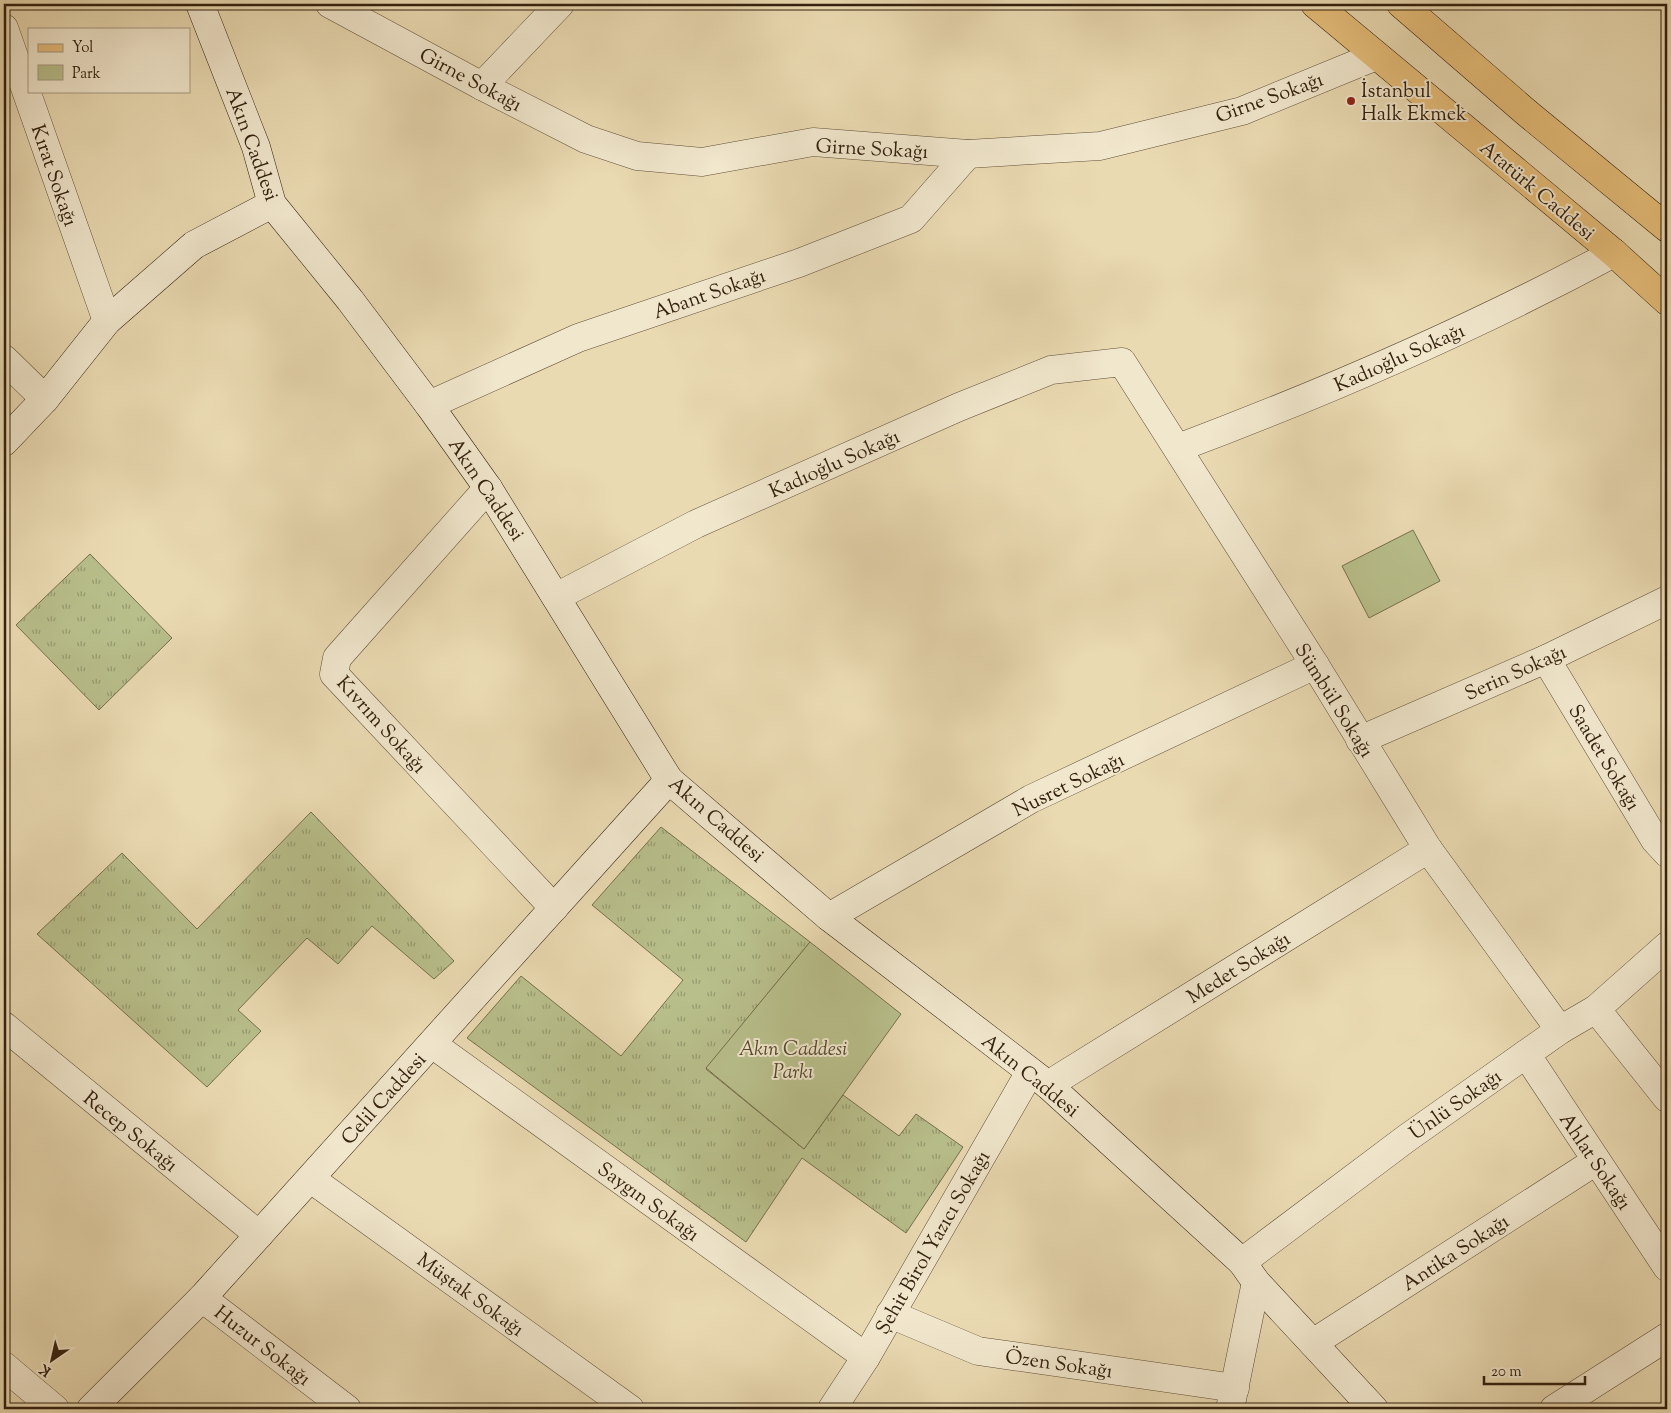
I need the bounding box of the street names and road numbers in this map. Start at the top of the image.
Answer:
street label: Girne Sokağı [413,42,527,121]
street label: Girne Sokağı [1212,66,1328,132]
street label: Akın Caddesi [217,84,285,206]
street label: Kırat Sokağı [22,121,84,231]
street label: Girne Sokağı [815,133,929,168]
street label: Atatürk Caddesi [1472,135,1601,249]
street label: Abant Sokağı [650,263,770,328]
street label: Kadıoğlu Sokağı [1330,317,1470,401]
street label: Kadıoğlu Sokağı [765,423,905,507]
street label: Akın Caddesi [440,433,530,548]
street label: Sümbül Sokağı [1286,638,1380,764]
street label: Serin Sokağı [1461,639,1572,710]
street label: Kıvrım Sokağı [328,670,432,781]
street label: Saadet Sokağı [1560,700,1646,817]
street label: Nusret Sokağı [1008,747,1130,826]
street label: Akın Caddesi [661,771,770,871]
street label: Medet Sokağı [1182,926,1297,1012]
street label: Akın Caddesi [974,1028,1085,1126]
street label: Celil Caddesi [335,1047,435,1152]
street label: Ünlü Sokağı [1404,1062,1509,1149]
street label: Recep Sokağı [76,1086,183,1180]
street label: Ahlat Sokağı [1551,1108,1637,1217]
street label: Şehit Birol Yazıcı Sokağı [870,1146,999,1341]
street label: Saygın Sokağı [590,1156,705,1250]
street label: Antika Sokağı [1397,1208,1516,1300]
street label: Müştak Sokağı [410,1247,530,1345]
street label: Huzur Sokağı [207,1300,316,1394]
street label: Özen Sokağı [1003,1343,1115,1387]

